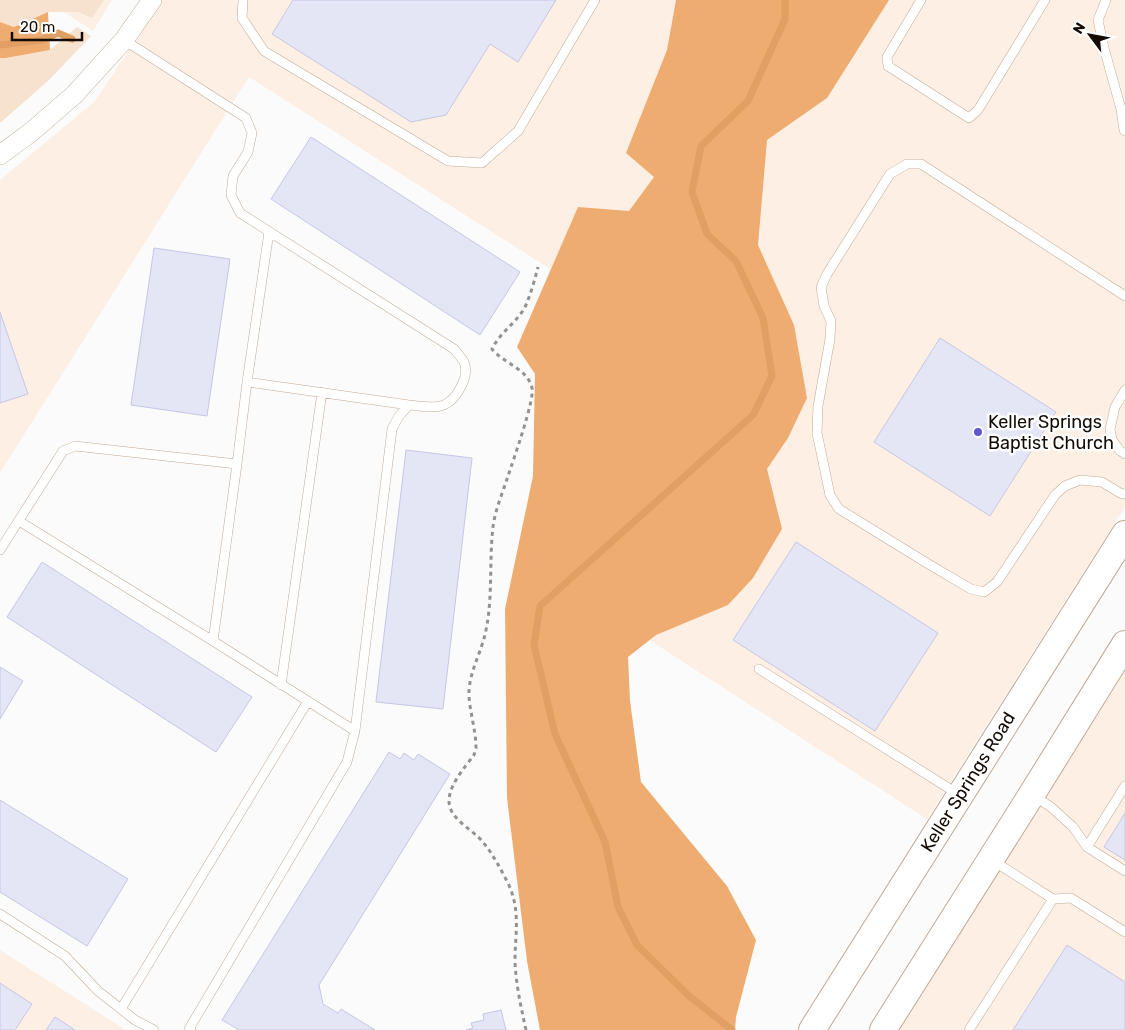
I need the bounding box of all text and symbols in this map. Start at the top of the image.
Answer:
scale bar [12,10,82,42]
north arrow [1065,10,1115,60]
text: 20 m [20,18,55,36]
text: N [1070,20,1089,37]
place label: Keller Springs Baptist Church [988,411,1114,454]
marker: Keller Springs Baptist Church [972,426,984,438]
street label: Keller Springs Road [916,708,1020,856]

